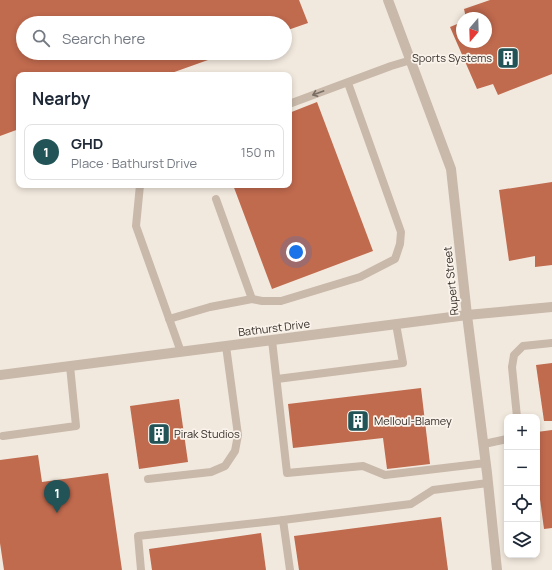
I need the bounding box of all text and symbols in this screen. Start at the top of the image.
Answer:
north arrow [456,12,492,48]
search box [16,16,292,60]
icon: search [30,27,52,49]
text: Search here [62,28,145,49]
building icon: Sports Systems [495,45,521,71]
place label: Sports Systems [412,50,492,65]
text: Nearby [32,87,90,110]
one-way arrow [313,90,325,98]
text: GHD [71,133,103,154]
text: 1 [43,143,49,161]
text: 150 m [241,143,275,161]
text: Place · Bathurst Drive [71,154,197,172]
your location [286,242,306,262]
street label: Rupert Street [439,246,462,316]
street label: Bathurst Drive [237,316,311,339]
building icon: Melloul-Blamey [345,408,371,434]
place label: Melloul-Blamey [374,413,452,428]
map controls [504,414,540,558]
button: + [504,414,540,450]
building icon: Pirak Studios [146,421,172,447]
place label: Pirak Studios [174,426,240,441]
button: − [504,450,540,486]
pin: 1 [44,480,70,513]
button: locate [504,486,540,522]
button: layers [504,522,540,558]

